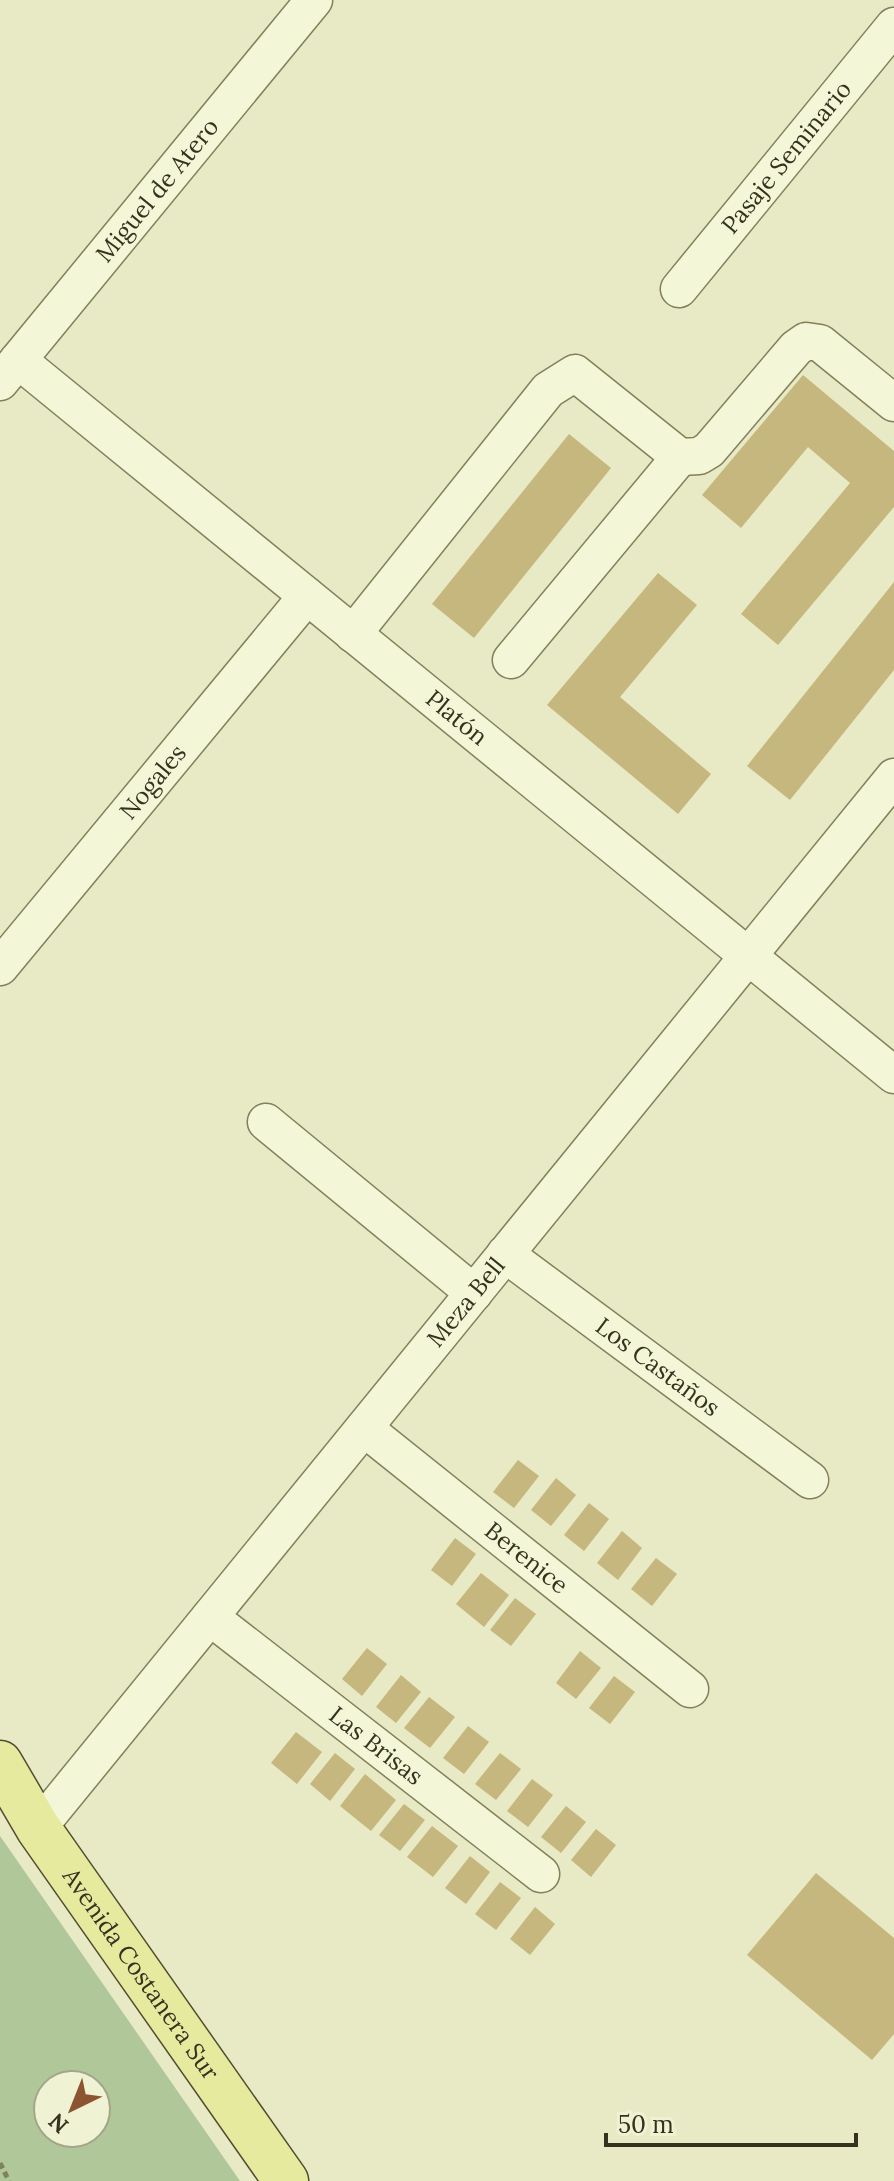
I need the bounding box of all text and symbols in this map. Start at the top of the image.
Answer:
street label: Pasaje Seminario [714,74,858,240]
street label: Miguel de Atero [89,112,225,268]
street label: Platón [419,683,494,752]
street label: Nogales [112,738,193,826]
street label: Meza Bell [420,1251,512,1353]
street label: Los Castaños [590,1310,726,1423]
street label: Berenice [479,1515,575,1600]
street label: Las Brisas [323,1699,429,1792]
street label: Avenida Costanera Sur [55,1861,227,2087]
north arrow [32,2069,112,2149]
scale bar [606,2097,856,2147]
text: N [43,2108,74,2140]
text: 50 m [618,2109,674,2140]

